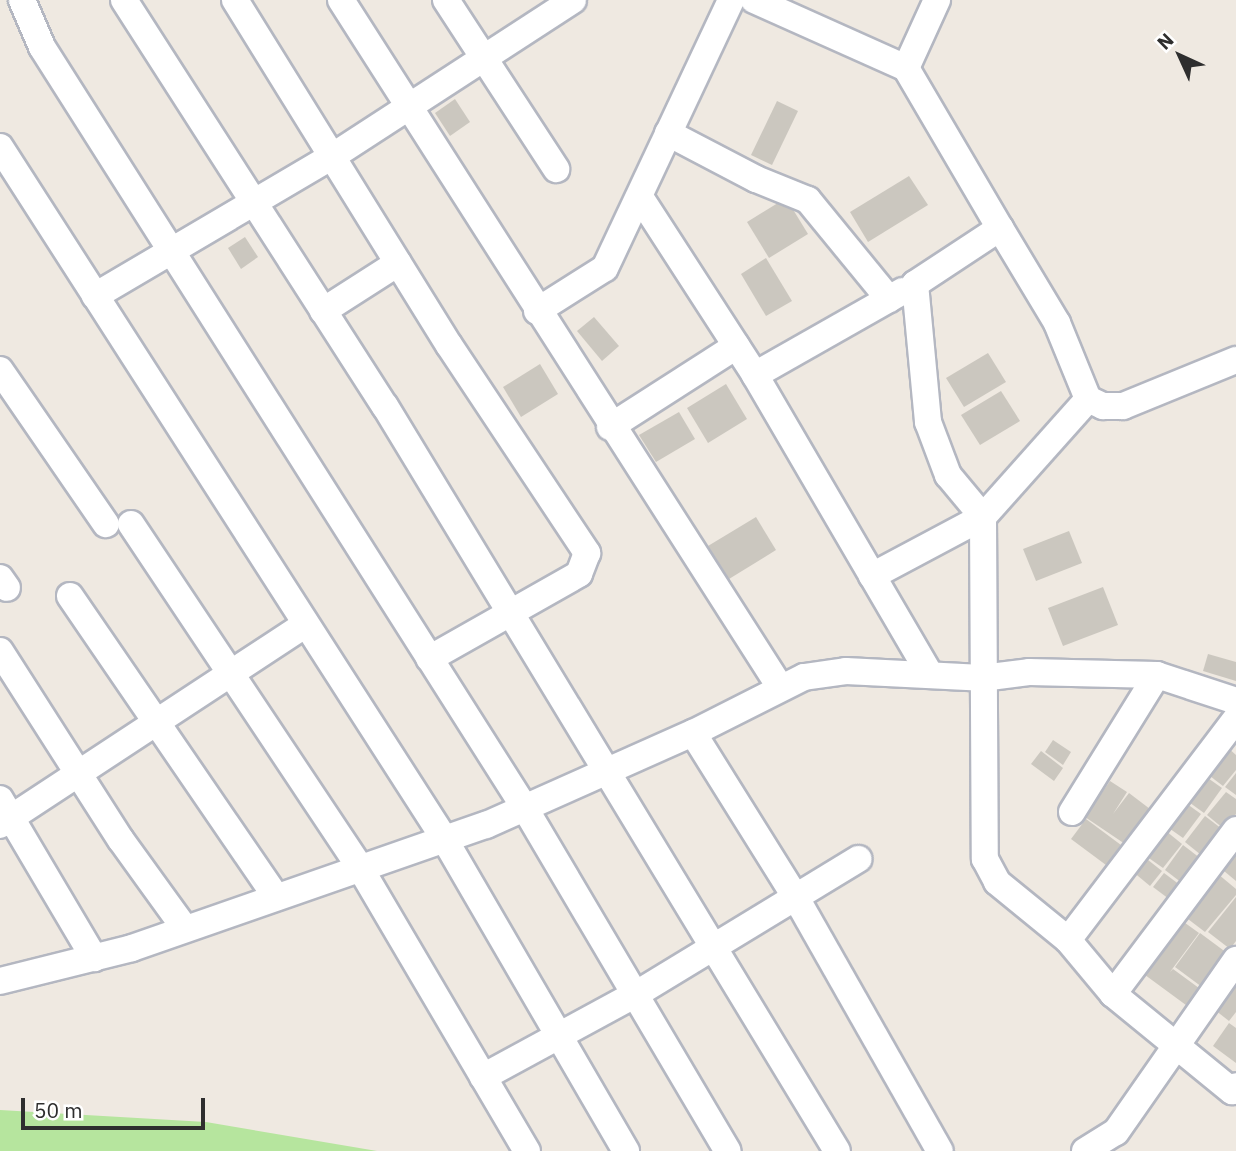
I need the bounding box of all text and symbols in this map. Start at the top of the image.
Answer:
north arrow [1145,21,1215,91]
text: N [1152,28,1178,55]
scale bar [24,1084,208,1128]
text: 50 m [34,1096,83,1124]

